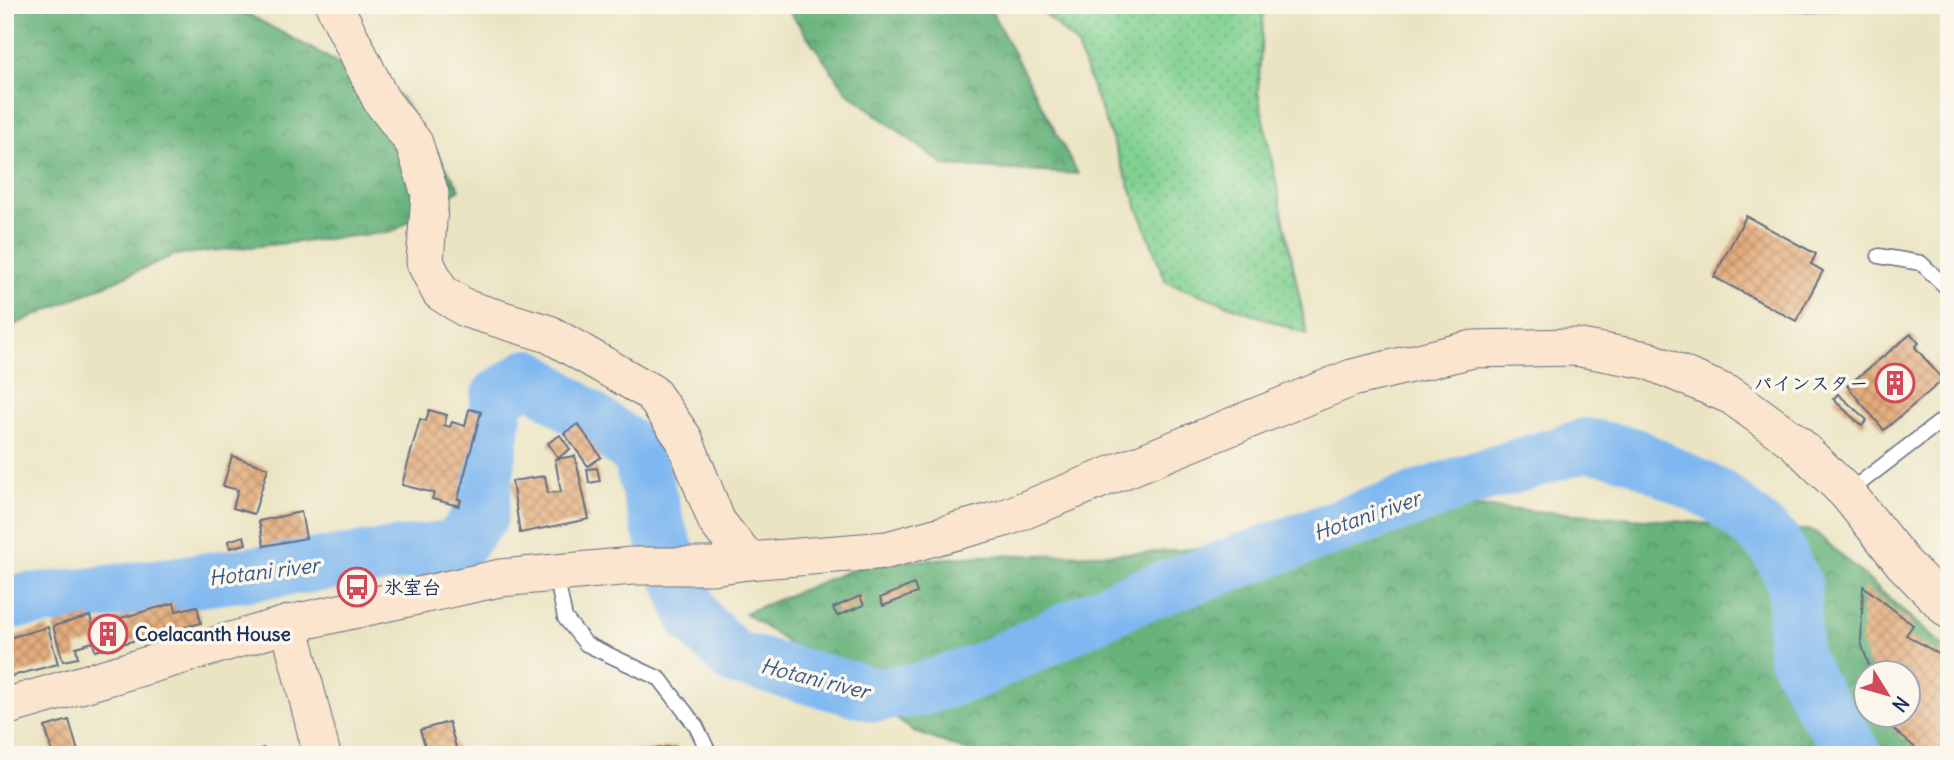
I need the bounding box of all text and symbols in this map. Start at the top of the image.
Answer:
building icon: パインスター [1874,362,1916,404]
place label: パインスター [1754,371,1868,395]
water label: Hotani river [1310,484,1426,546]
water label: Hotani river [207,551,323,592]
bus stop icon: 氷室台 [336,566,378,608]
place label: 氷室台 [384,575,441,599]
building icon: Coelacanth House [87,613,129,655]
place label: Coelacanth House [135,622,291,646]
water label: Hotani river [758,652,875,706]
north arrow [1853,658,1923,728]
text: N [1887,692,1914,717]

